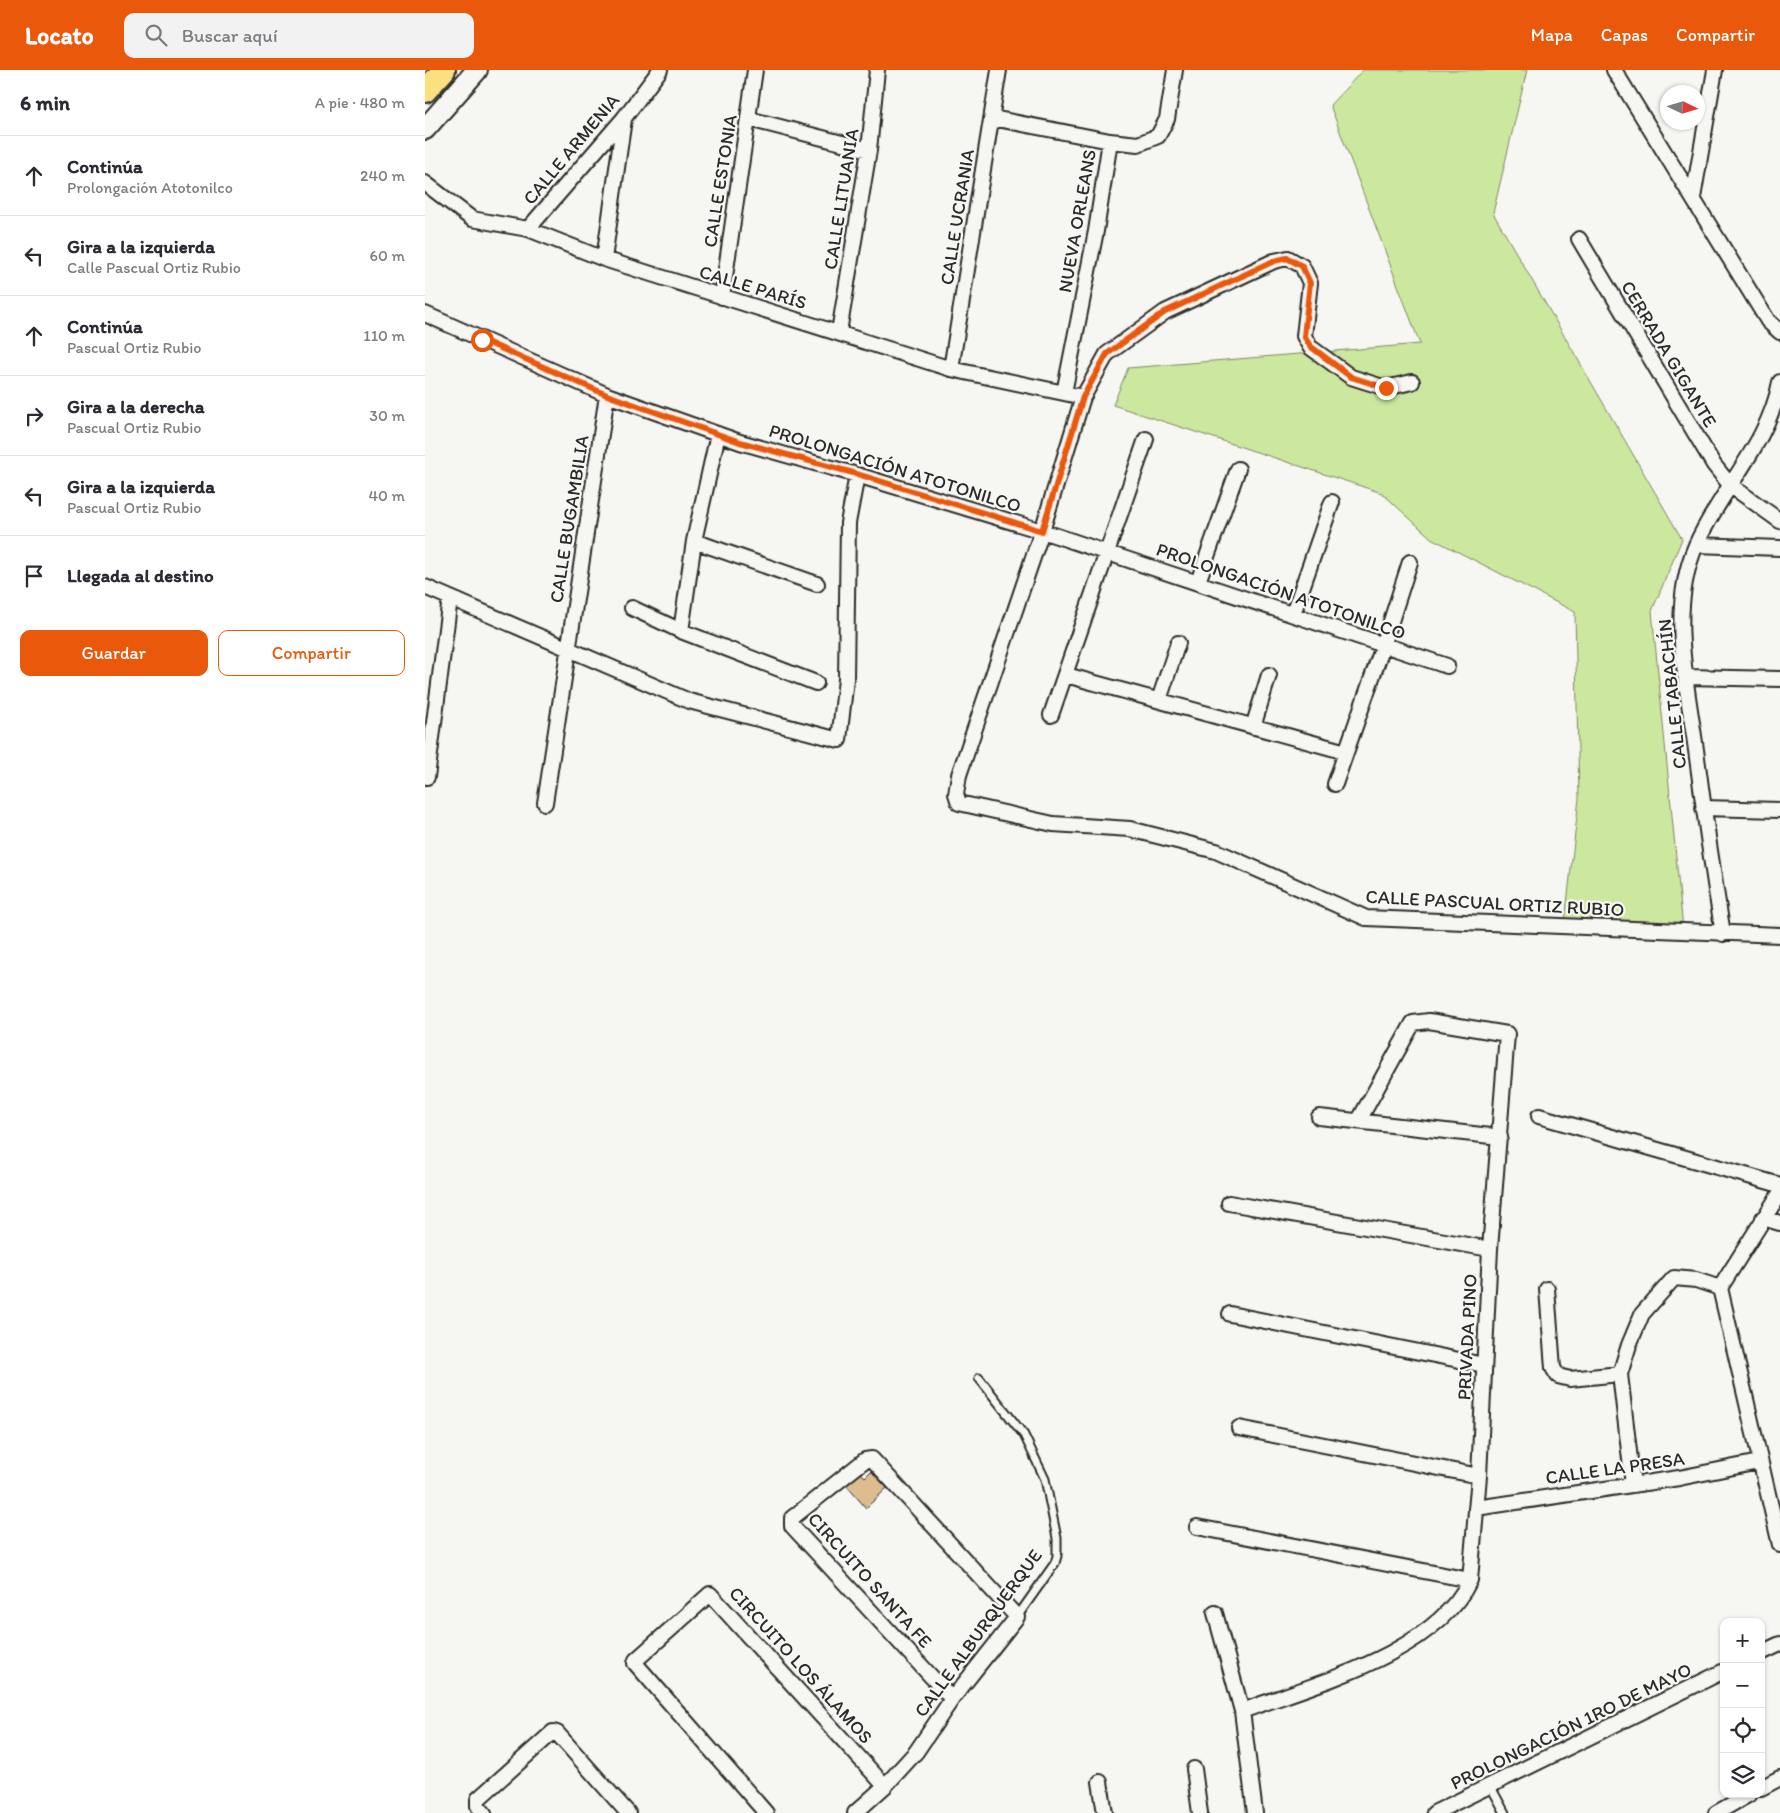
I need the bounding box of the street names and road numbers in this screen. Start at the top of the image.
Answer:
street label: CALLE ARMENIA [518,89,624,209]
street label: CALLE ESTONIA [698,113,742,249]
street label: CALLE LITUANIA [818,127,864,271]
street label: CALLE UCRANIA [935,147,979,287]
street label: NUEVA ORLEANS [1053,148,1101,294]
street label: CALLE PARÍS [697,260,809,314]
street label: CERRADA GIGANTE [1616,277,1722,431]
street label: PROLONGACIÓN ATOTONILCO [766,419,1024,517]
street label: CALLE BUGAMBILIA [544,433,594,605]
street label: PROLONGACIÓN ATOTONILCO [1153,537,1409,645]
street label: CALLE TABACHÍN [1653,618,1691,770]
street label: CALLE PASCUAL ORTIZ RUBIO [1365,885,1625,921]
street label: PRIVADA PINO [1452,1273,1482,1401]
street label: CALLE LA PRESA [1544,1447,1686,1489]
street label: CIRCUITO SANTA FE [803,1507,937,1653]
street label: CALLE ALBURQUERQUE [909,1544,1047,1722]
street label: CIRCUITO LOS ÁLAMOS [724,1582,878,1748]
street label: PROLONGACIÓN 1RO DE MAYO [1447,1657,1695,1795]

